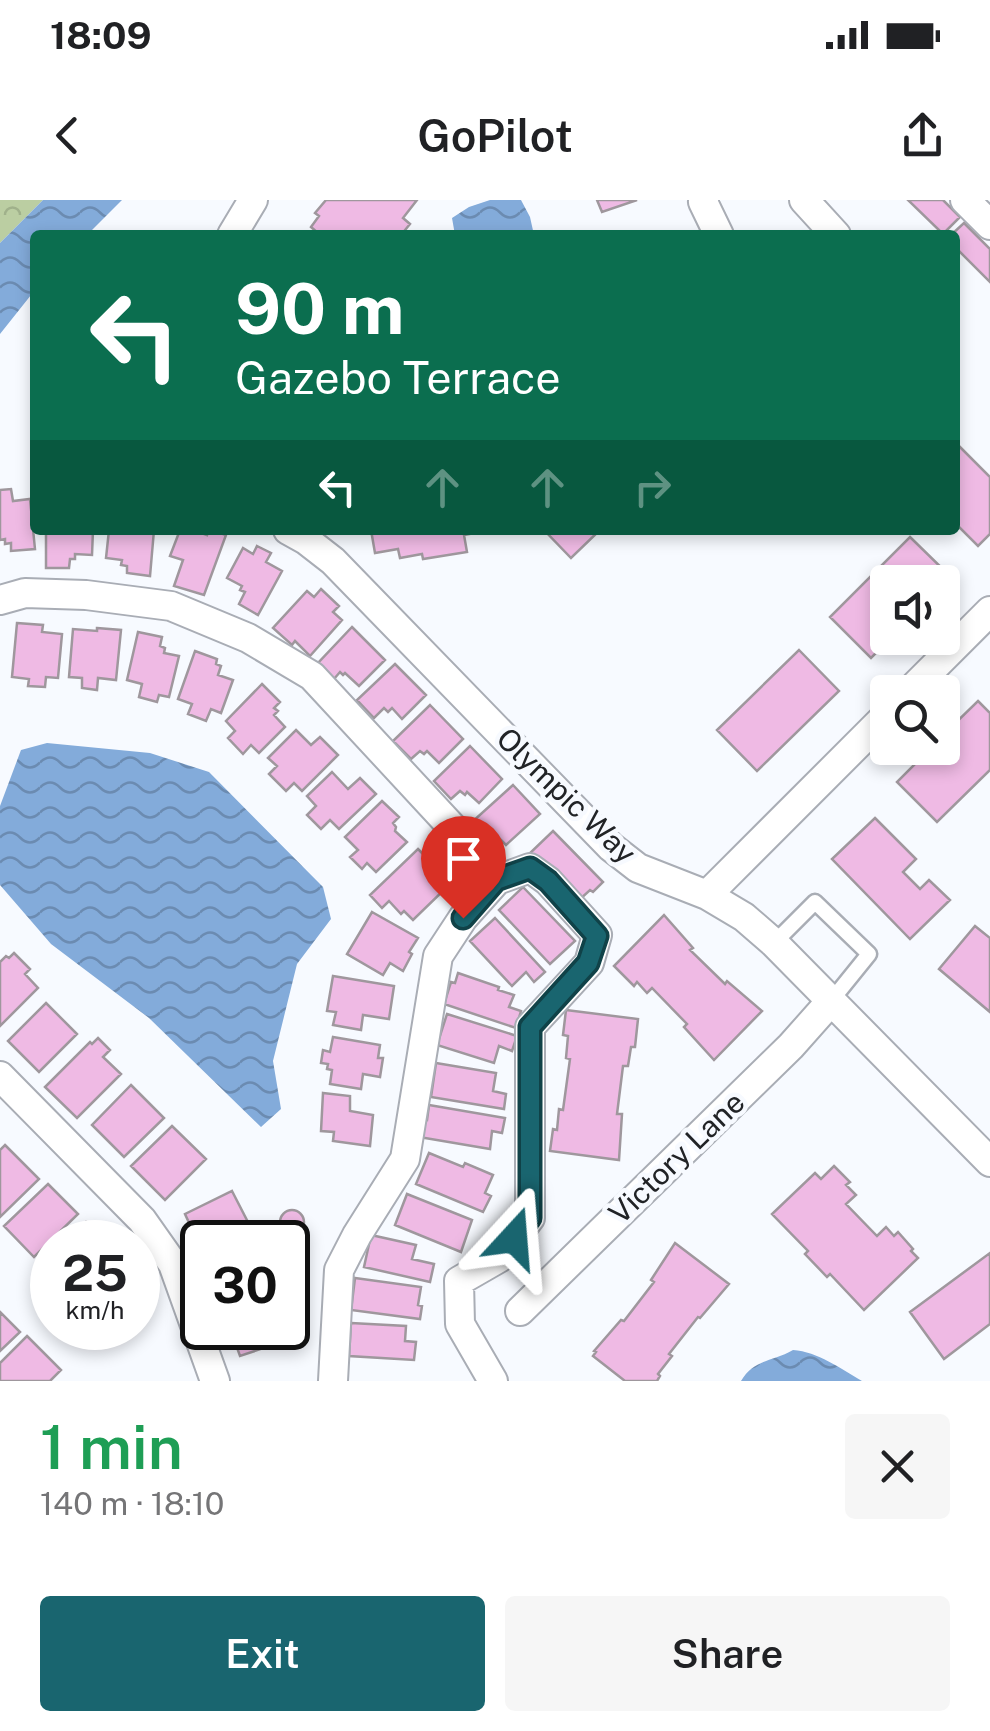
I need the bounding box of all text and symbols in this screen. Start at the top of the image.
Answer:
text: 18:09 [50,13,151,58]
icon: back [40,108,95,163]
icon: share [895,108,950,163]
text: GoPilot [417,109,573,162]
text: 90 m [235,267,405,350]
icon: left [70,270,200,400]
text: Gazebo Terrace [235,351,561,404]
icon: left [310,460,365,515]
icon: ahead [415,460,470,515]
icon: ahead [520,460,575,515]
icon: right [625,460,680,515]
map controls [870,565,960,765]
button: sound [870,565,960,655]
button: search [870,675,960,765]
street label: Olympic Way [490,720,644,871]
pin [421,816,506,919]
icon: arrive [436,831,491,886]
street label: Victory Lane [601,1084,752,1231]
position arrow [462,1186,566,1290]
speed limit sign: 30 [180,1220,310,1350]
text: 25 [62,1243,128,1302]
text: km/h [66,1295,124,1325]
text: 1 min [40,1412,183,1483]
button: close [845,1414,950,1519]
text: 140 m · 18:10 [40,1485,224,1522]
button: Exit [40,1596,485,1711]
button: Share [505,1596,950,1711]

